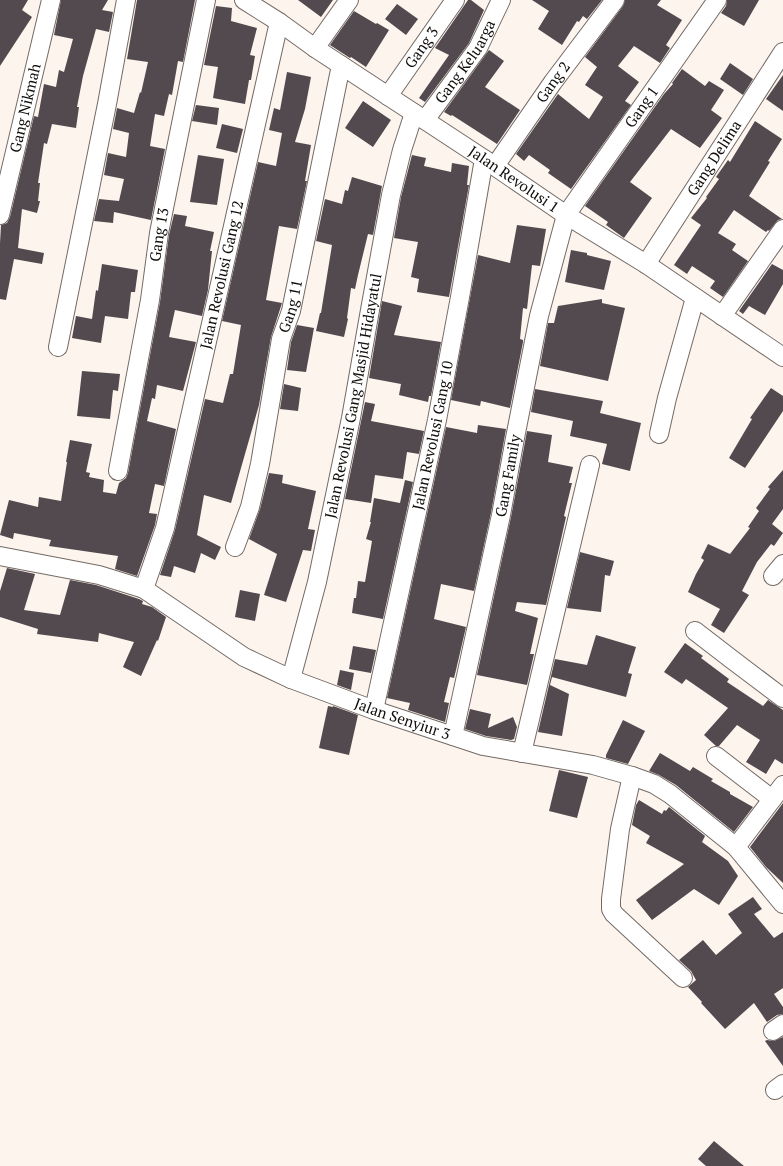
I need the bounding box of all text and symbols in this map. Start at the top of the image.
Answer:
street label: Gang Keluarga [430,16,499,107]
street label: Gang 3 [399,22,442,72]
street label: Gang 2 [531,57,574,106]
street label: Gang Nikmah [4,61,45,154]
street label: Gang 1 [619,82,662,131]
street label: Gang Delima [682,116,746,199]
street label: Jalan Revolusi 1 [465,141,563,216]
street label: Jalan Revolusi Gang 12 [195,198,247,351]
street label: Gang 13 [144,206,173,263]
street label: Jalan Revolusi Gang Masjid Hidayatul [319,272,385,520]
street label: Gang 11 [273,278,306,335]
street label: Jalan Revolusi Gang 10 [407,359,457,511]
street label: Gang Family [490,432,525,519]
street label: Jalan Senyiur 3 [352,693,453,744]

